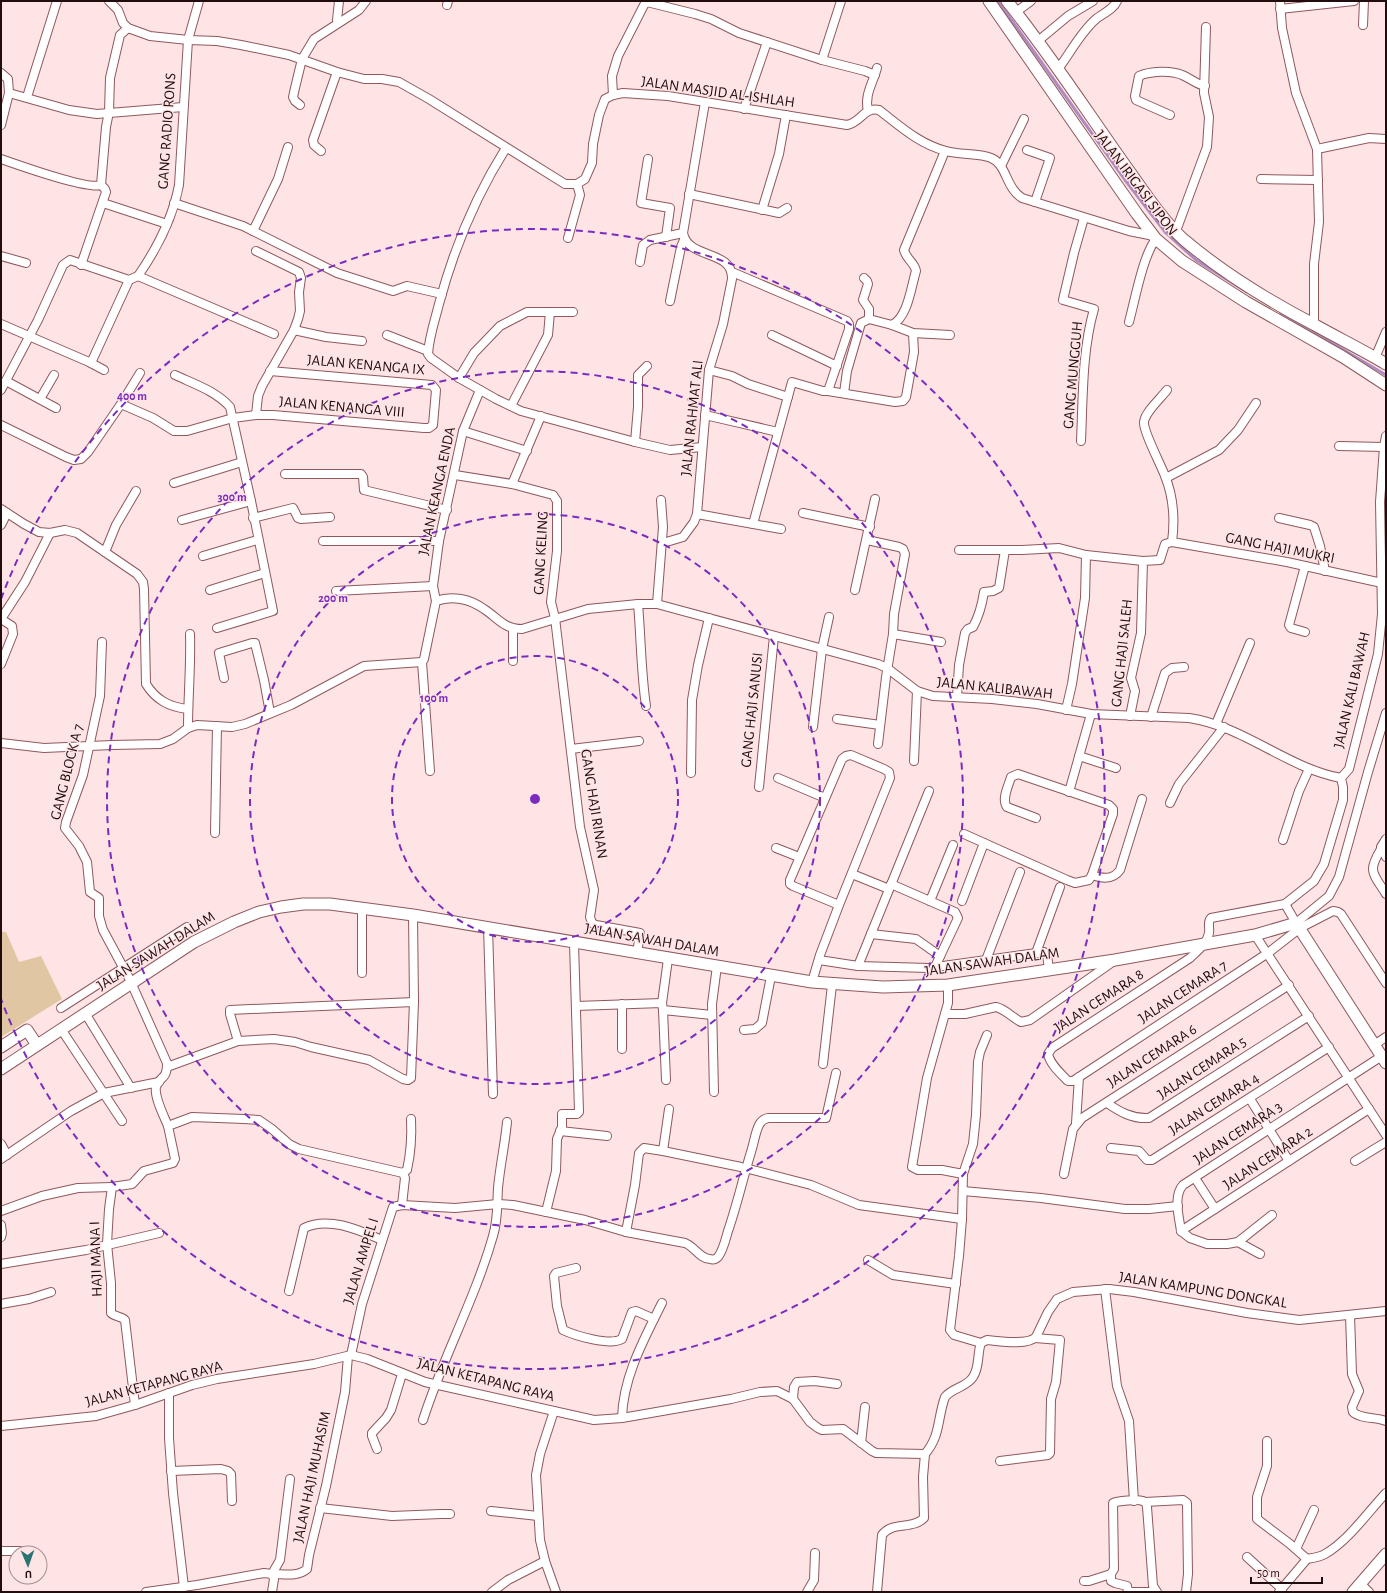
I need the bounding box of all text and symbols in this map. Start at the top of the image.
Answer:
street label: GANG RADIO RONS [155,72,179,190]
street label: JALAN MASJID AL-ISHLAH [640,74,796,110]
street label: JALAN IRIGASI SIPON [1092,128,1180,238]
street label: GANG MUNGGUH [1061,321,1085,429]
street label: JALAN KENANGA IX [306,352,426,378]
street label: JALAN RAHMAT ALI [678,359,706,477]
text: 400 m [117,390,147,402]
street label: JALAN KENANGA VIII [279,394,405,420]
street label: JALAN KEANGA ENDA [416,425,458,557]
text: 300 m [217,491,247,503]
street label: GANG KELING [531,511,551,595]
street label: GANG HAJI MUKRI [1224,530,1336,566]
text: 200 m [318,592,348,604]
street label: GANG HAJI SALEH [1109,598,1135,708]
street label: JALAN KALI BAWAH [1331,630,1373,750]
street label: GANG HAJI SANUSI [738,652,766,768]
street label: JALAN KALIBAWAH [936,674,1054,702]
text: 100 m [420,692,448,704]
street label: GANG BLOCK A 7 [48,722,86,822]
street label: GANG HAJI RINAN [578,748,610,860]
centre of rings [528,792,542,806]
street label: JALAN SAWAH DALAM [94,909,218,993]
street label: JALAN SAWAH DALAM [584,921,720,959]
street label: JALAN SAWAH DALAM [924,945,1060,979]
street label: JALAN CEMARA 7 [1136,958,1230,1026]
street label: JALAN CEMARA 8 [1052,967,1146,1035]
street label: JALAN CEMARA 6 [1105,1022,1199,1090]
street label: JALAN CEMARA 5 [1155,1034,1249,1102]
street label: JALAN CEMARA 4 [1166,1070,1262,1138]
street label: JALAN CEMARA 3 [1191,1099,1285,1167]
street label: JALAN CEMARA 2 [1221,1124,1315,1192]
street label: JALAN AMPEL I [341,1216,381,1306]
street label: HAJI MANA I [87,1221,105,1297]
street label: JALAN KAMPUNG DONGKAL [1118,1269,1289,1311]
street label: JALAN KETAPANG RAYA [416,1356,556,1404]
street label: JALAN KETAPANG RAYA [84,1358,224,1409]
street label: JALAN HAJI MUHASIM [291,1410,333,1544]
north arrow [8,1545,48,1585]
scale bar [1251,1559,1322,1585]
text: 50 m [1257,1567,1280,1579]
text: U [25,1569,32,1580]

